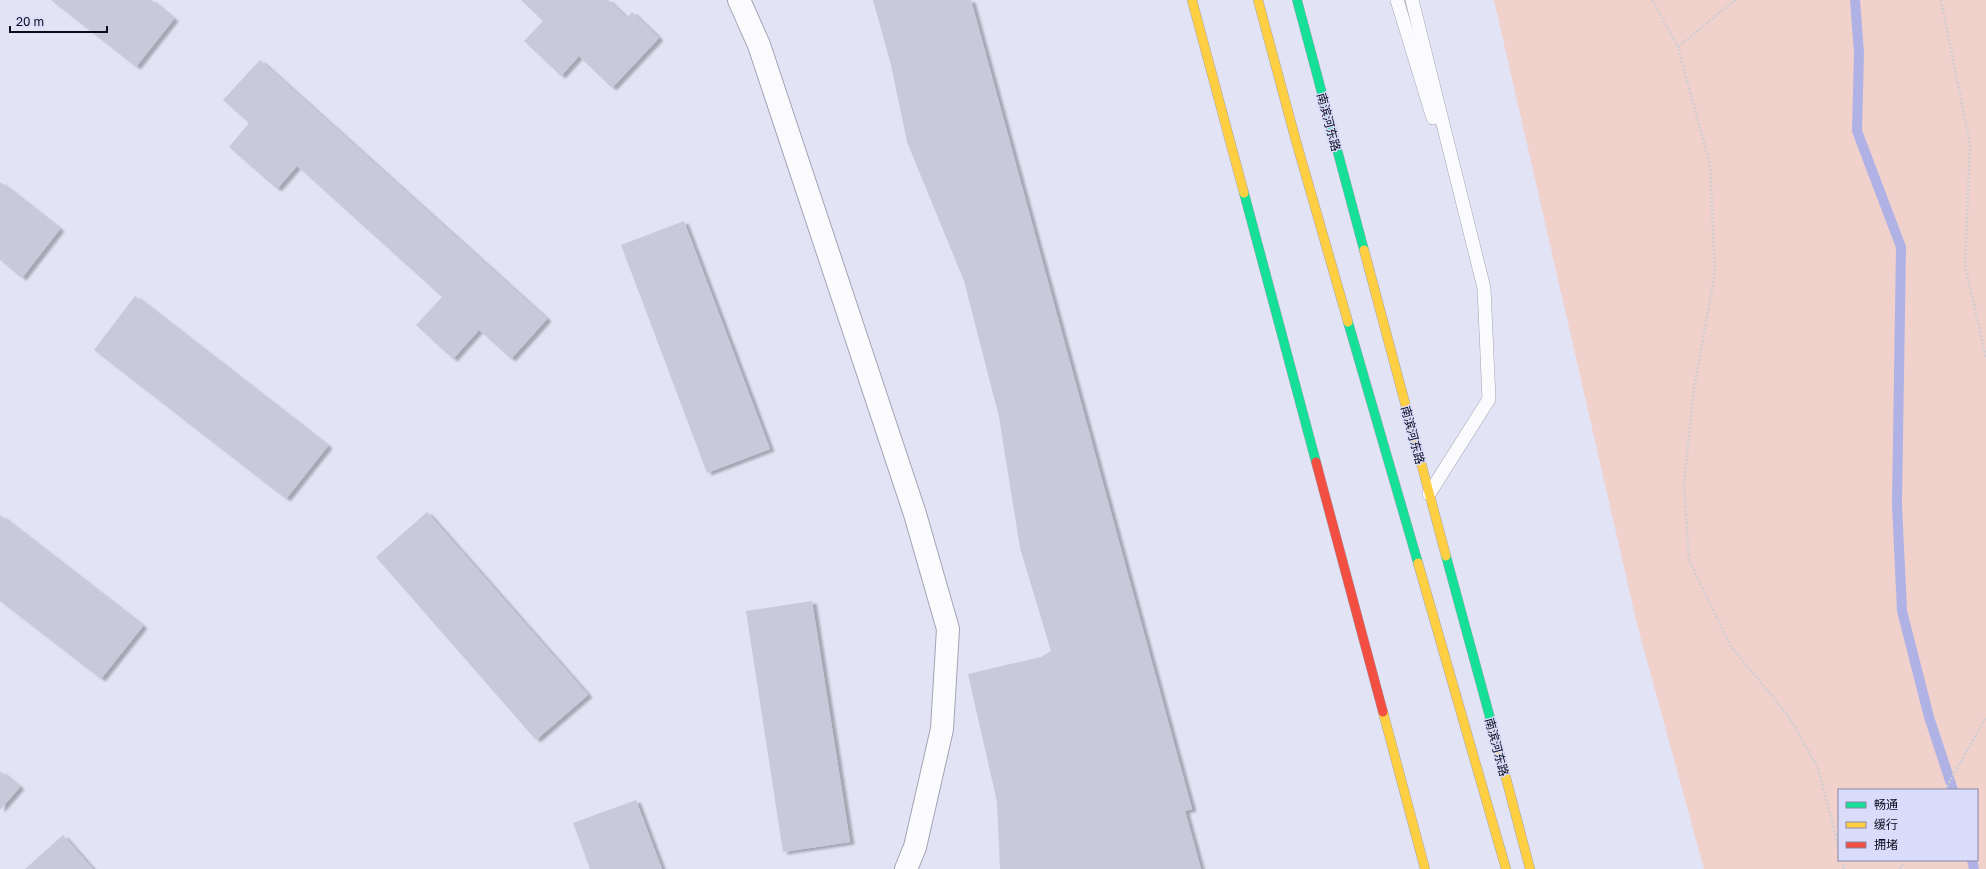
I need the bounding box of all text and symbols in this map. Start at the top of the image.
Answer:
scale bar [10,8,107,34]
text: 20 m [16,14,44,29]
street label: 南滨河东路 [1314,91,1344,153]
street label: 南滨河东路 [1398,404,1428,466]
street label: 南滨河东路 [1482,716,1512,778]
legend [1838,789,1978,861]
text: 畅通 [1874,797,1898,812]
text: 缓行 [1874,817,1898,832]
text: 拥堵 [1874,837,1898,852]

